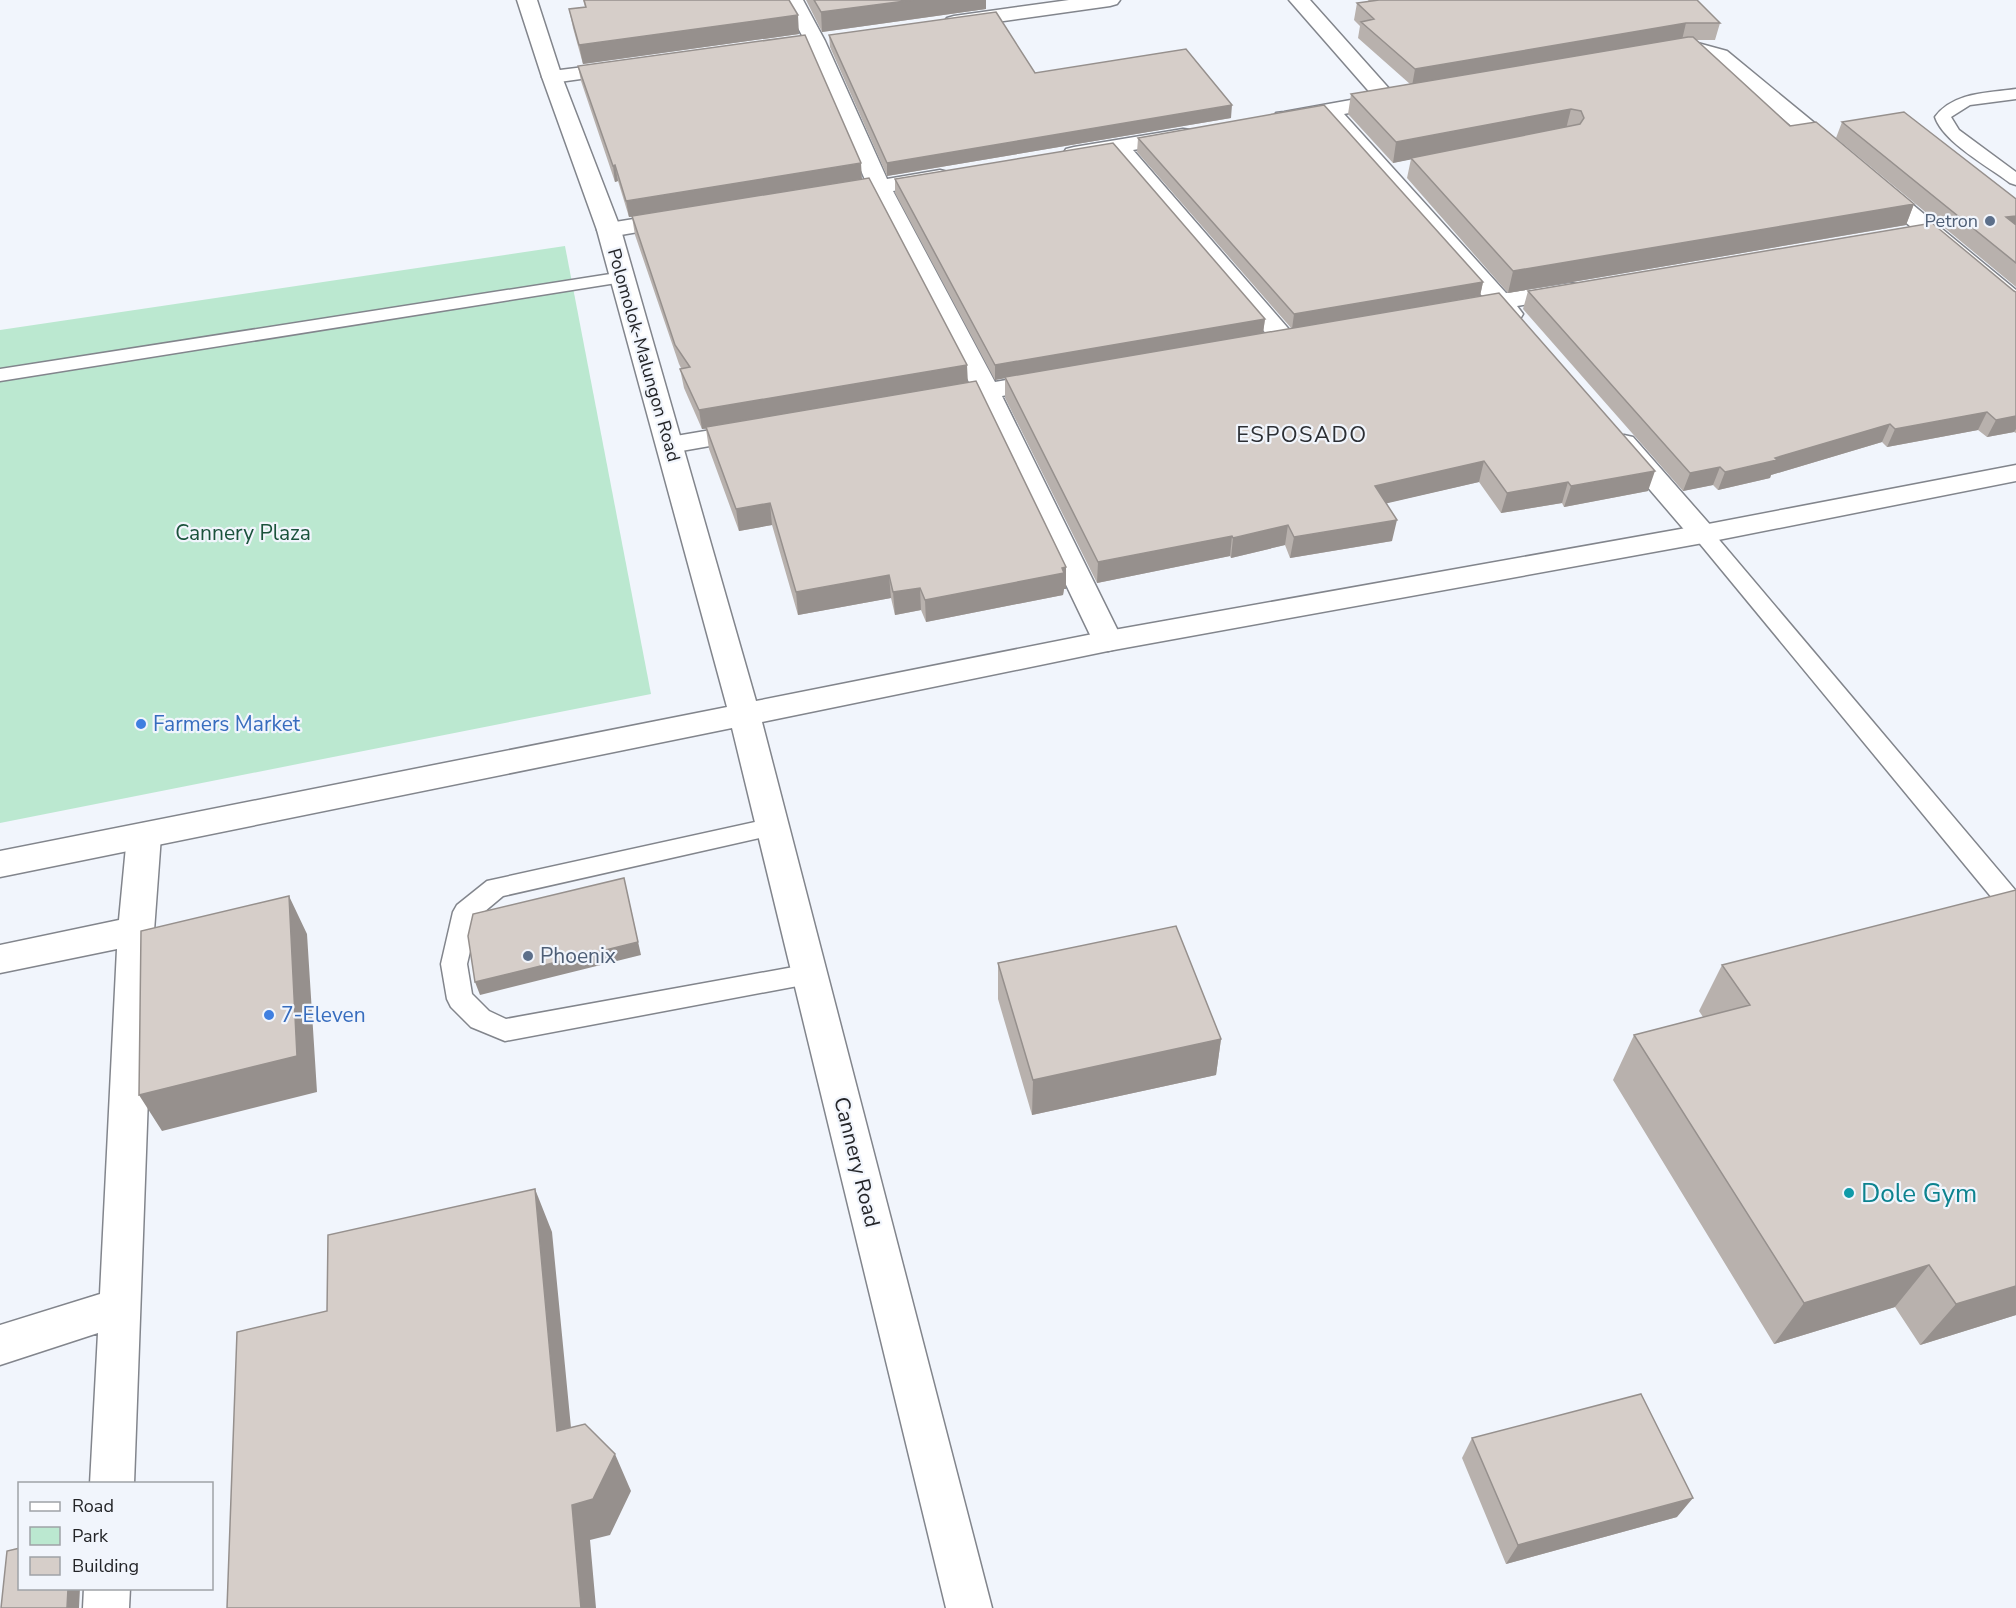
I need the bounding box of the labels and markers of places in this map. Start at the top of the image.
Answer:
place label: Petron [1925,209,1978,233]
marker: Petron [1983,214,1997,228]
place label: Farmers Market [153,710,301,738]
marker: Farmers Market [134,717,148,731]
place label: Phoenix [540,942,616,970]
marker: Phoenix [521,949,535,963]
place label: 7-Eleven [281,1001,366,1029]
marker: 7-Eleven [262,1008,276,1022]
place label: Dole Gym [1861,1176,1977,1211]
marker: Dole Gym [1842,1186,1856,1200]

